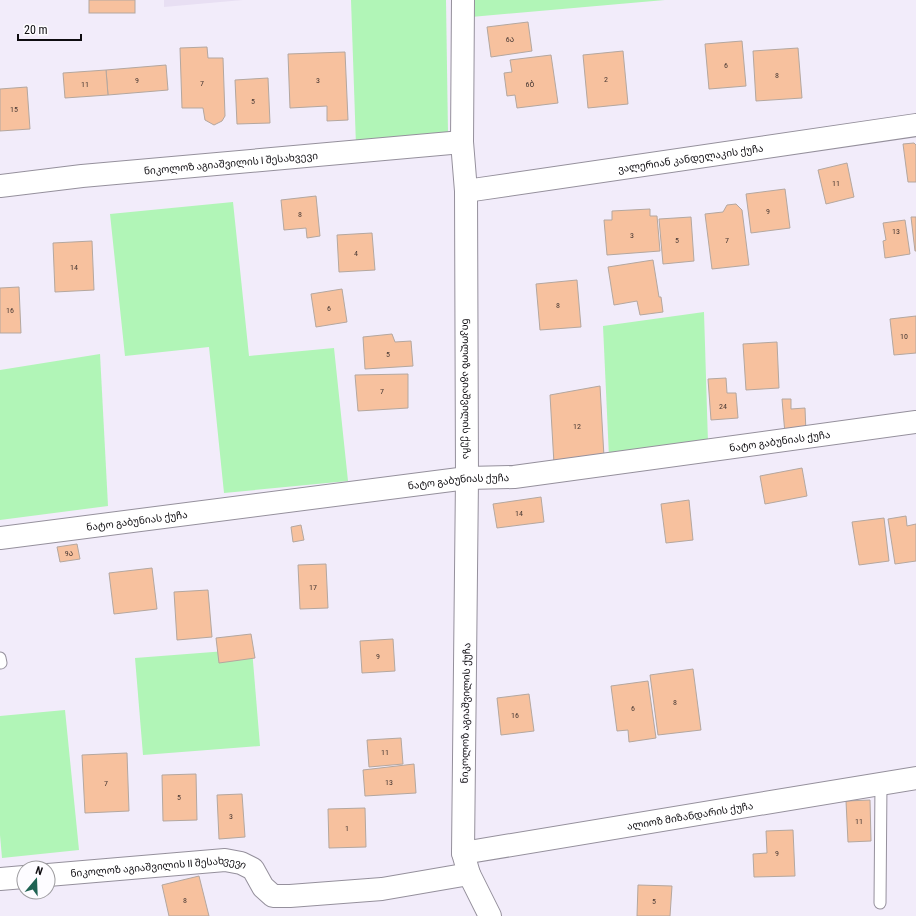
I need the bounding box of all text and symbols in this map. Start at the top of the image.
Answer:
scale bar [18,16,81,42]
text: 20 m [24,23,48,37]
house number: 6ა [506,35,514,44]
house number: 6 [724,61,728,70]
house number: 8 [775,71,779,80]
house number: 2 [604,75,608,84]
house number: 9 [135,76,139,85]
house number: 3 [316,76,320,85]
house number: 7 [200,79,204,88]
house number: 11 [81,80,89,89]
house number: 6ბ [526,80,535,89]
house number: 5 [251,97,255,106]
house number: 15 [10,105,18,114]
street label: ვალერიან კანდელაკის ქუჩა [617,142,764,176]
street label: ნიკოლოზ აგიაშვილის I შესახვევი [143,150,319,176]
house number: 11 [832,179,840,188]
house number: 9 [766,207,770,216]
house number: 8 [298,210,302,219]
house number: 13 [892,227,900,236]
house number: 3 [630,231,634,240]
house number: 5 [675,236,679,245]
house number: 7 [725,236,729,245]
house number: 4 [354,249,358,258]
house number: 14 [70,263,78,272]
house number: 8 [556,301,560,310]
house number: 6 [327,304,331,313]
house number: 16 [6,306,14,315]
street label: ნიკოლოზ აგიაშვილის ქუჩა [459,318,472,459]
house number: 10 [900,332,908,341]
house number: 5 [386,350,390,359]
house number: 7 [380,387,384,396]
house number: 24 [719,402,727,411]
house number: 12 [573,422,581,431]
street label: ნატო გაბუნიას ქუჩა [729,429,831,453]
street label: ნატო გაბუნიას ქუჩა [407,472,509,492]
street label: ნატო გაბუნიას ქუჩა [86,509,188,533]
house number: 14 [515,509,523,518]
house number: 9ა [65,549,73,558]
house number: 17 [309,583,317,592]
street label: ნიკოლოზ აგიაშვილის ქუჩა [459,643,473,783]
house number: 9 [376,652,380,661]
house number: 8 [673,698,677,707]
house number: 6 [631,704,635,713]
house number: 16 [511,711,519,720]
house number: 11 [381,748,389,757]
house number: 13 [385,778,393,787]
house number: 7 [104,779,108,788]
house number: 5 [177,793,181,802]
street label: ალიოზ მიზანდარის ქუჩა [626,800,754,832]
house number: 3 [229,812,233,821]
house number: 11 [855,817,863,826]
house number: 1 [345,824,349,833]
house number: 9 [775,849,779,858]
street label: ნიკოლოზ აგიაშვილის II შესახვევი [70,855,249,879]
north arrow [16,860,56,900]
text: N [34,864,45,878]
house number: 8 [183,896,187,905]
house number: 5 [652,897,656,906]

